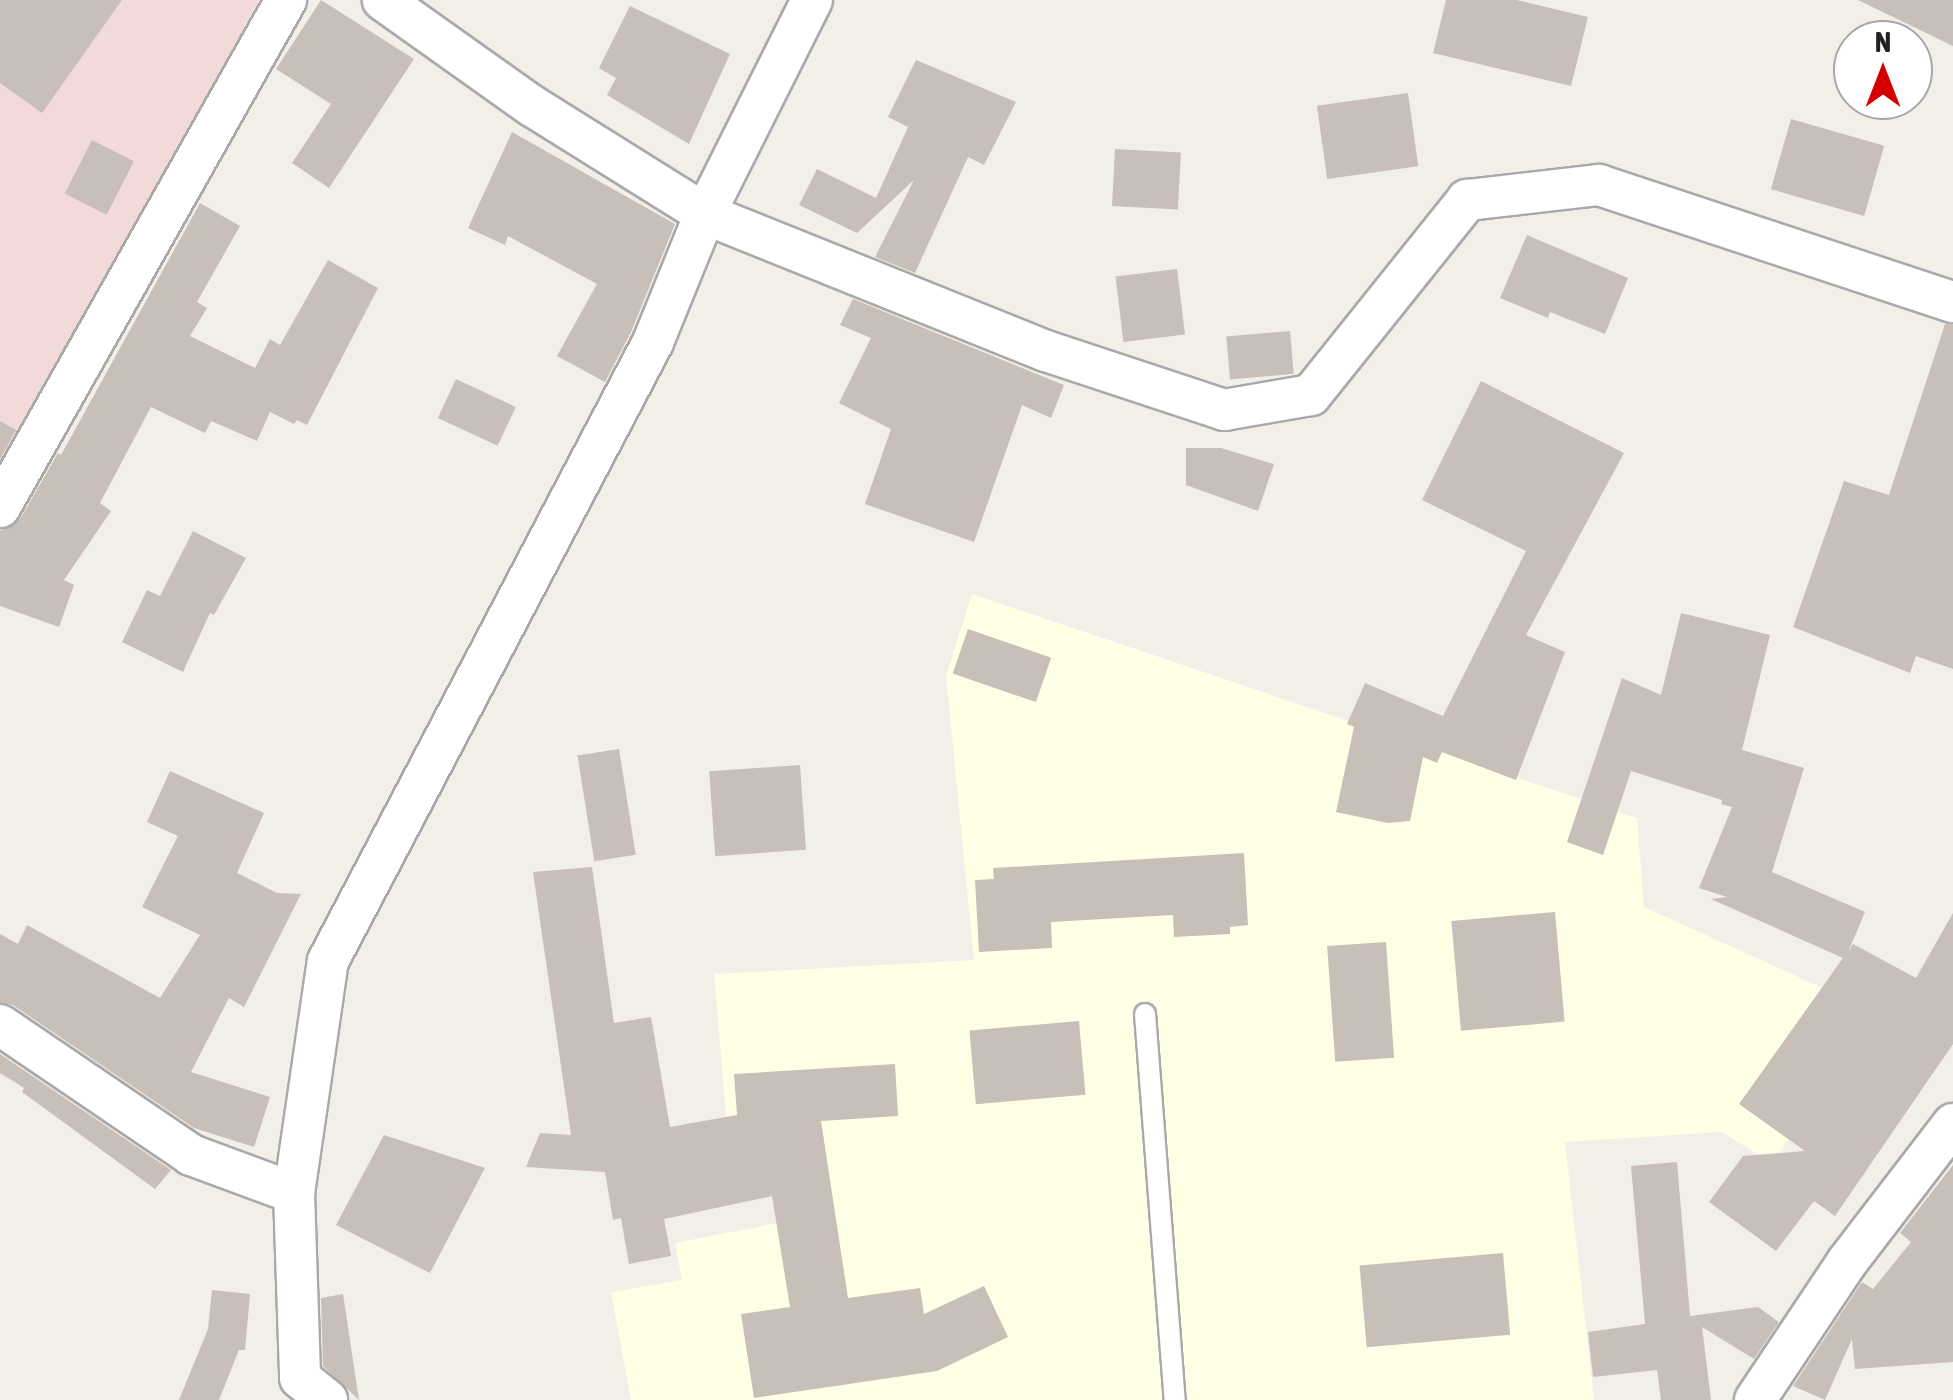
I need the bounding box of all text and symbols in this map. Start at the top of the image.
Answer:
north arrow [1833,20,1933,120]
text: N [1875,26,1891,58]

